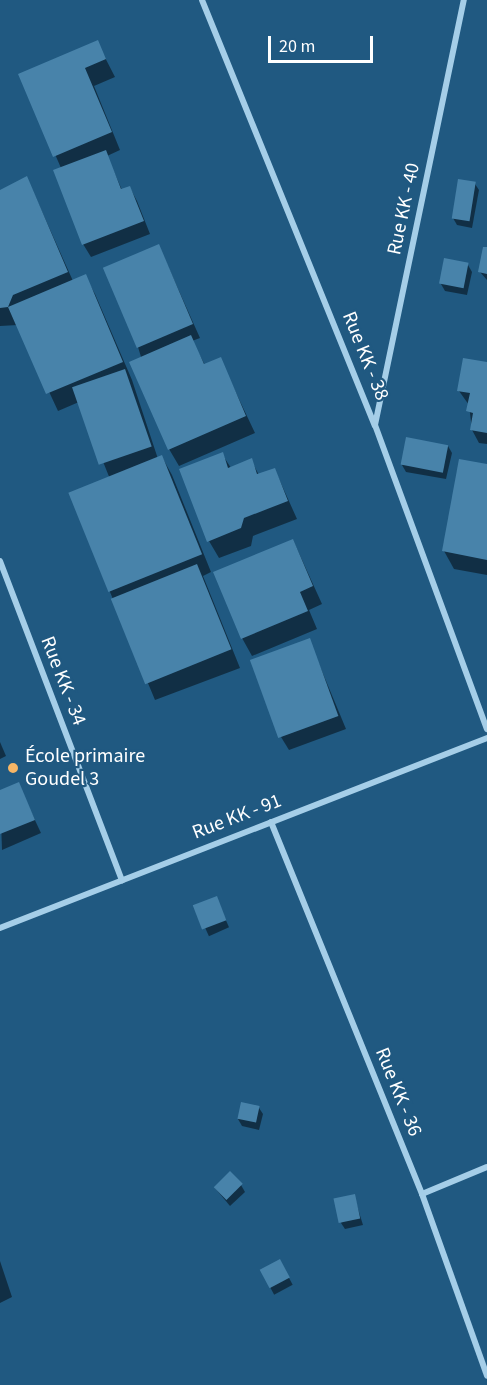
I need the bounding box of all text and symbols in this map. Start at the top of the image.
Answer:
scale bar [271,24,376,62]
text: 20 m [279,34,315,59]
street label: Rue KK - 40 [383,161,425,257]
street label: Rue KK - 38 [336,308,394,404]
street label: Rue KK - 34 [35,633,91,729]
place label: École primaire Goudel 3 [25,744,145,791]
marker: École primaire Goudel 3 [6,761,20,775]
street label: Rue KK - 91 [189,789,285,845]
street label: Rue KK - 36 [369,1044,427,1140]

